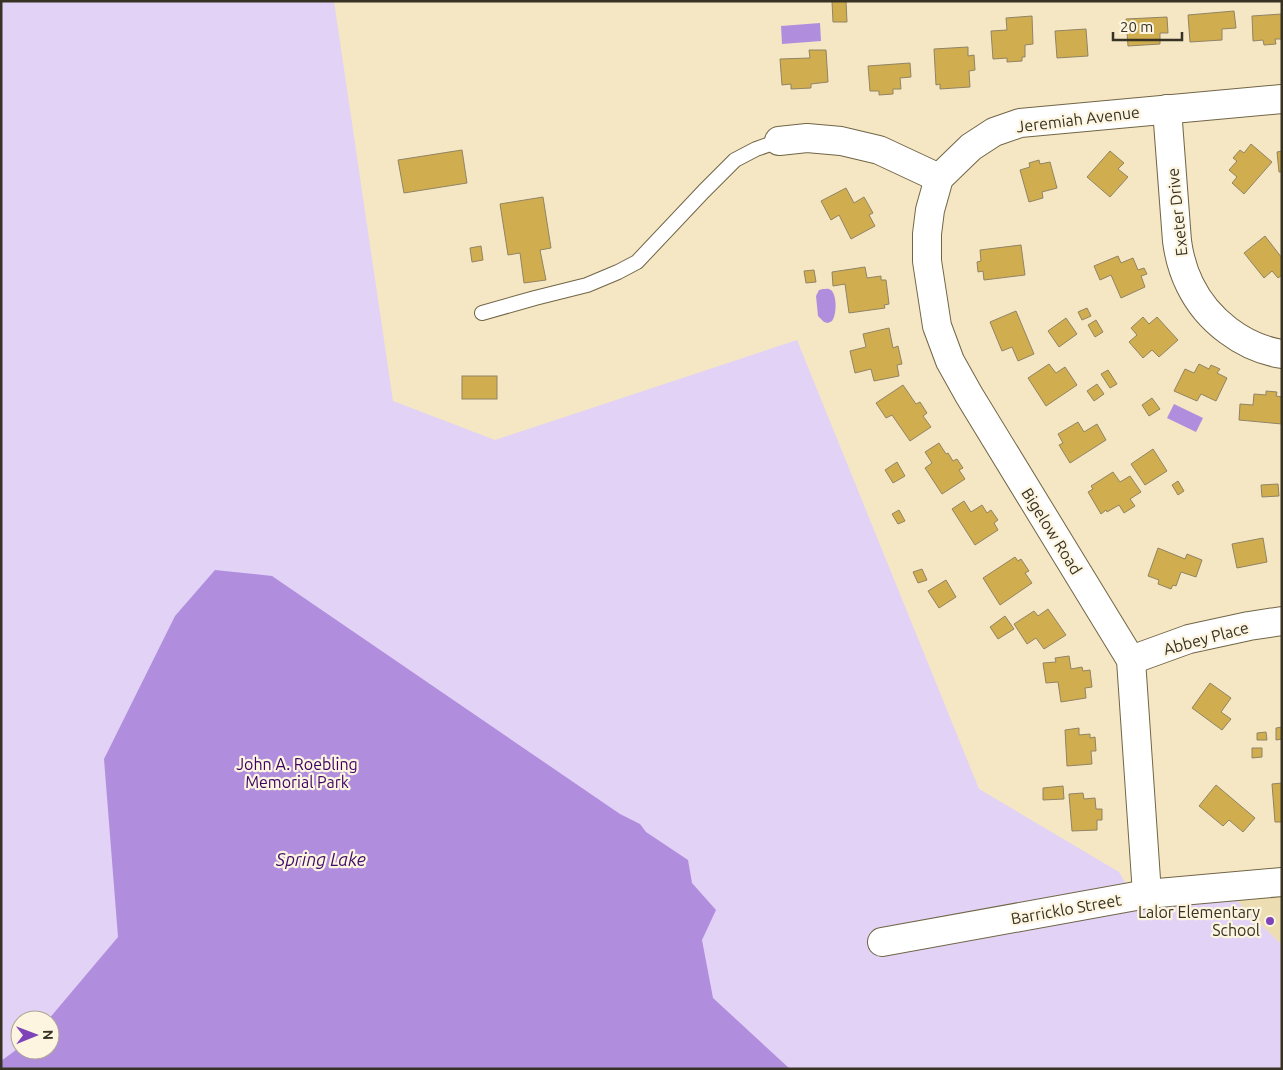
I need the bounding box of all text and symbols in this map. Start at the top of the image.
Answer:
scale bar [1113,10,1182,42]
text: 20 m [1120,18,1153,35]
street label: Jeremiah Avenue [1015,102,1141,136]
street label: Exeter Drive [1163,167,1191,257]
street label: Bigelow Road [1018,484,1086,578]
street label: Abbey Place [1161,618,1251,658]
park label: John A. Roebling Memorial Park [236,755,358,791]
water label: Spring Lake [275,849,366,869]
street label: Barricklo Street [1009,890,1123,928]
place label: Lalor Elementary School [1138,903,1260,939]
marker: Lalor Elementary School [1264,915,1276,927]
north arrow [10,1010,60,1060]
text: N [40,1029,56,1040]

